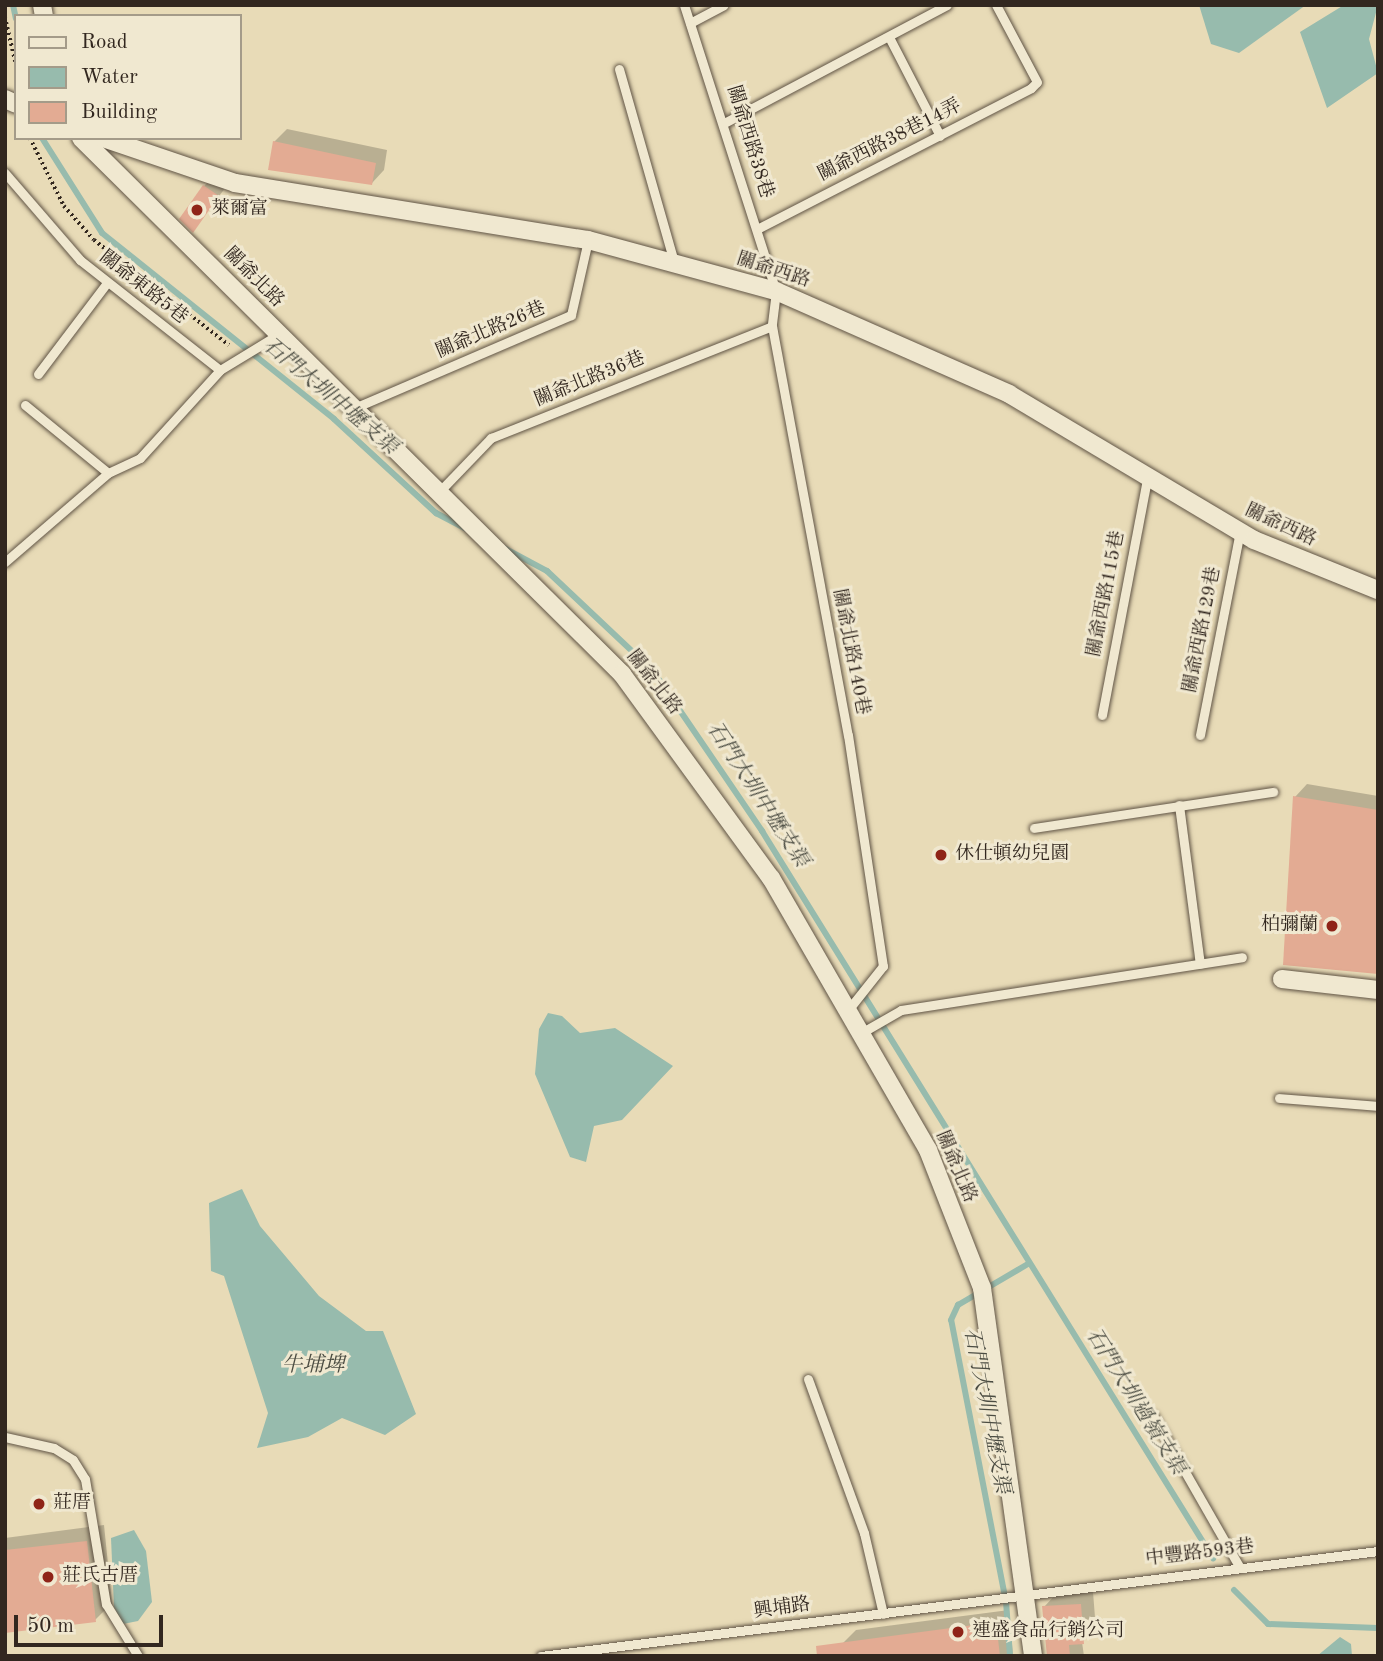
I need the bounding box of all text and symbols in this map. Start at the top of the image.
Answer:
legend [14,14,242,140]
text: Road [81,32,128,53]
text: Water [81,67,138,88]
street label: 關爺西路38巷 [721,83,777,201]
street label: 關爺西路38巷14弄 [814,95,966,187]
text: Building [81,102,157,123]
place label: 萊爾富 [211,199,268,221]
marker: 萊爾富 [189,202,205,218]
street label: 關爺北路 [218,243,288,313]
street label: 關爺東路5巷 [94,246,192,330]
street label: 關爺西路 [733,248,813,294]
street label: 關爺北路26巷 [433,298,549,364]
water label: 石門大圳中壢支渠 [258,333,402,461]
street label: 關爺北路36巷 [531,348,649,412]
street label: 關爺西路 [1241,500,1319,552]
street label: 關爺西路115巷 [1084,529,1130,659]
street label: 關爺西路129巷 [1180,565,1226,695]
street label: 關爺北路140巷 [827,587,873,717]
street label: 關爺北路 [621,646,685,720]
water label: 石門大圳中壢支渠 [701,718,813,872]
place label: 休仕頓幼兒園 [955,844,1069,866]
marker: 休仕頓幼兒園 [933,847,949,863]
place label: 柏彌蘭 [1261,915,1318,937]
marker: 柏彌蘭 [1324,918,1340,934]
street label: 關爺北路 [930,1128,980,1206]
water label: 石門大圳過嶺支渠 [1080,1324,1190,1480]
water label: 石門大圳中壢支渠 [958,1326,1014,1496]
water label: 牛埔埤 [282,1353,344,1379]
place label: 莊厝 [53,1493,91,1515]
marker: 莊厝 [31,1496,47,1512]
street label: 中豐路593巷 [1144,1536,1256,1572]
place label: 莊氏古厝 [62,1566,138,1588]
marker: 莊氏古厝 [40,1569,56,1585]
street label: 興埔路 [752,1594,812,1624]
scale bar [18,1602,166,1646]
text: 50 m [27,1616,74,1637]
place label: 連盛食品行銷公司 [972,1621,1124,1643]
marker: 連盛食品行銷公司 [950,1624,966,1640]

